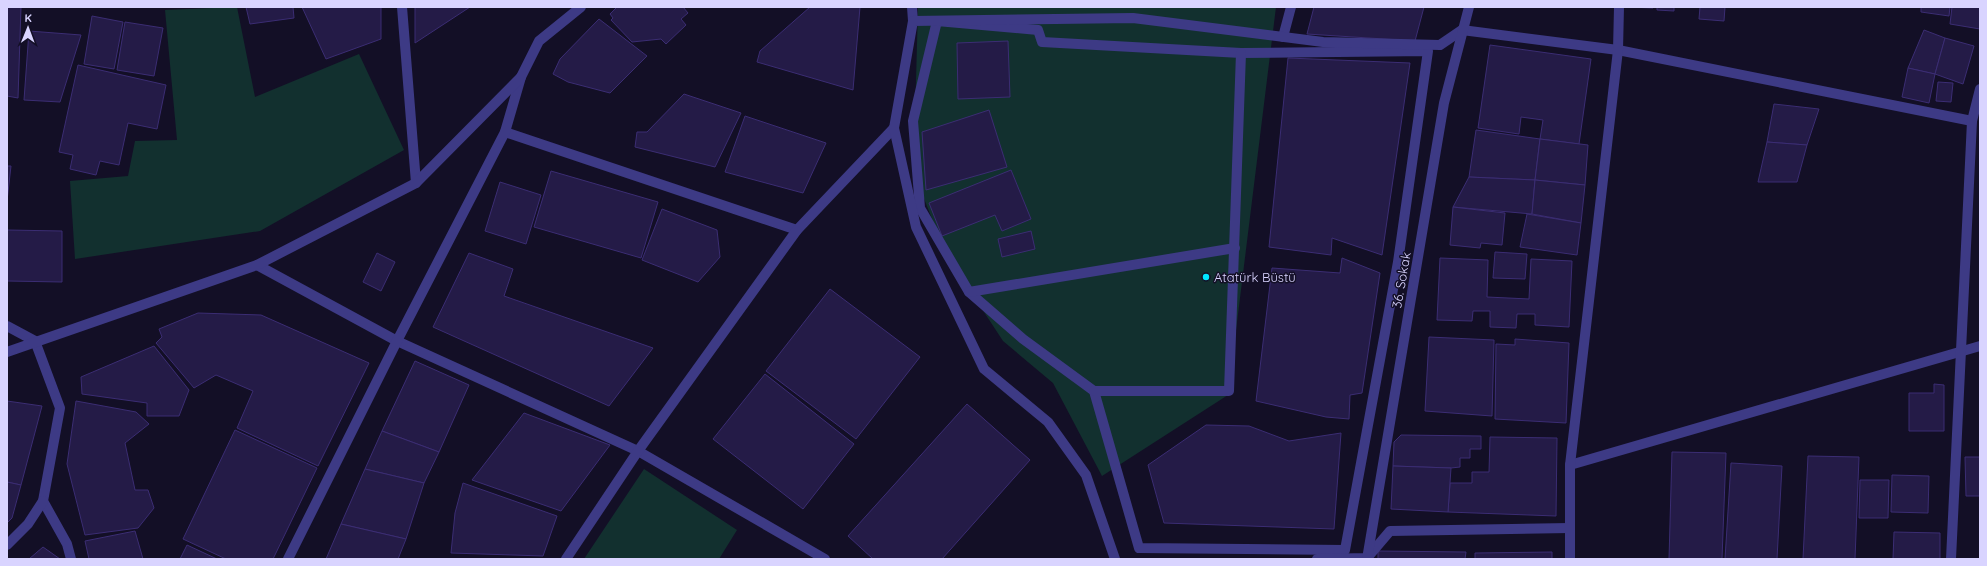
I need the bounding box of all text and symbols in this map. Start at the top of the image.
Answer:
north arrow [8,8,48,48]
text: K [24,11,32,25]
street label: 36. Sokak [1388,251,1414,309]
place label: Atatürk Büstü [1214,269,1296,285]
marker: Atatürk Büstü [1201,272,1211,282]

